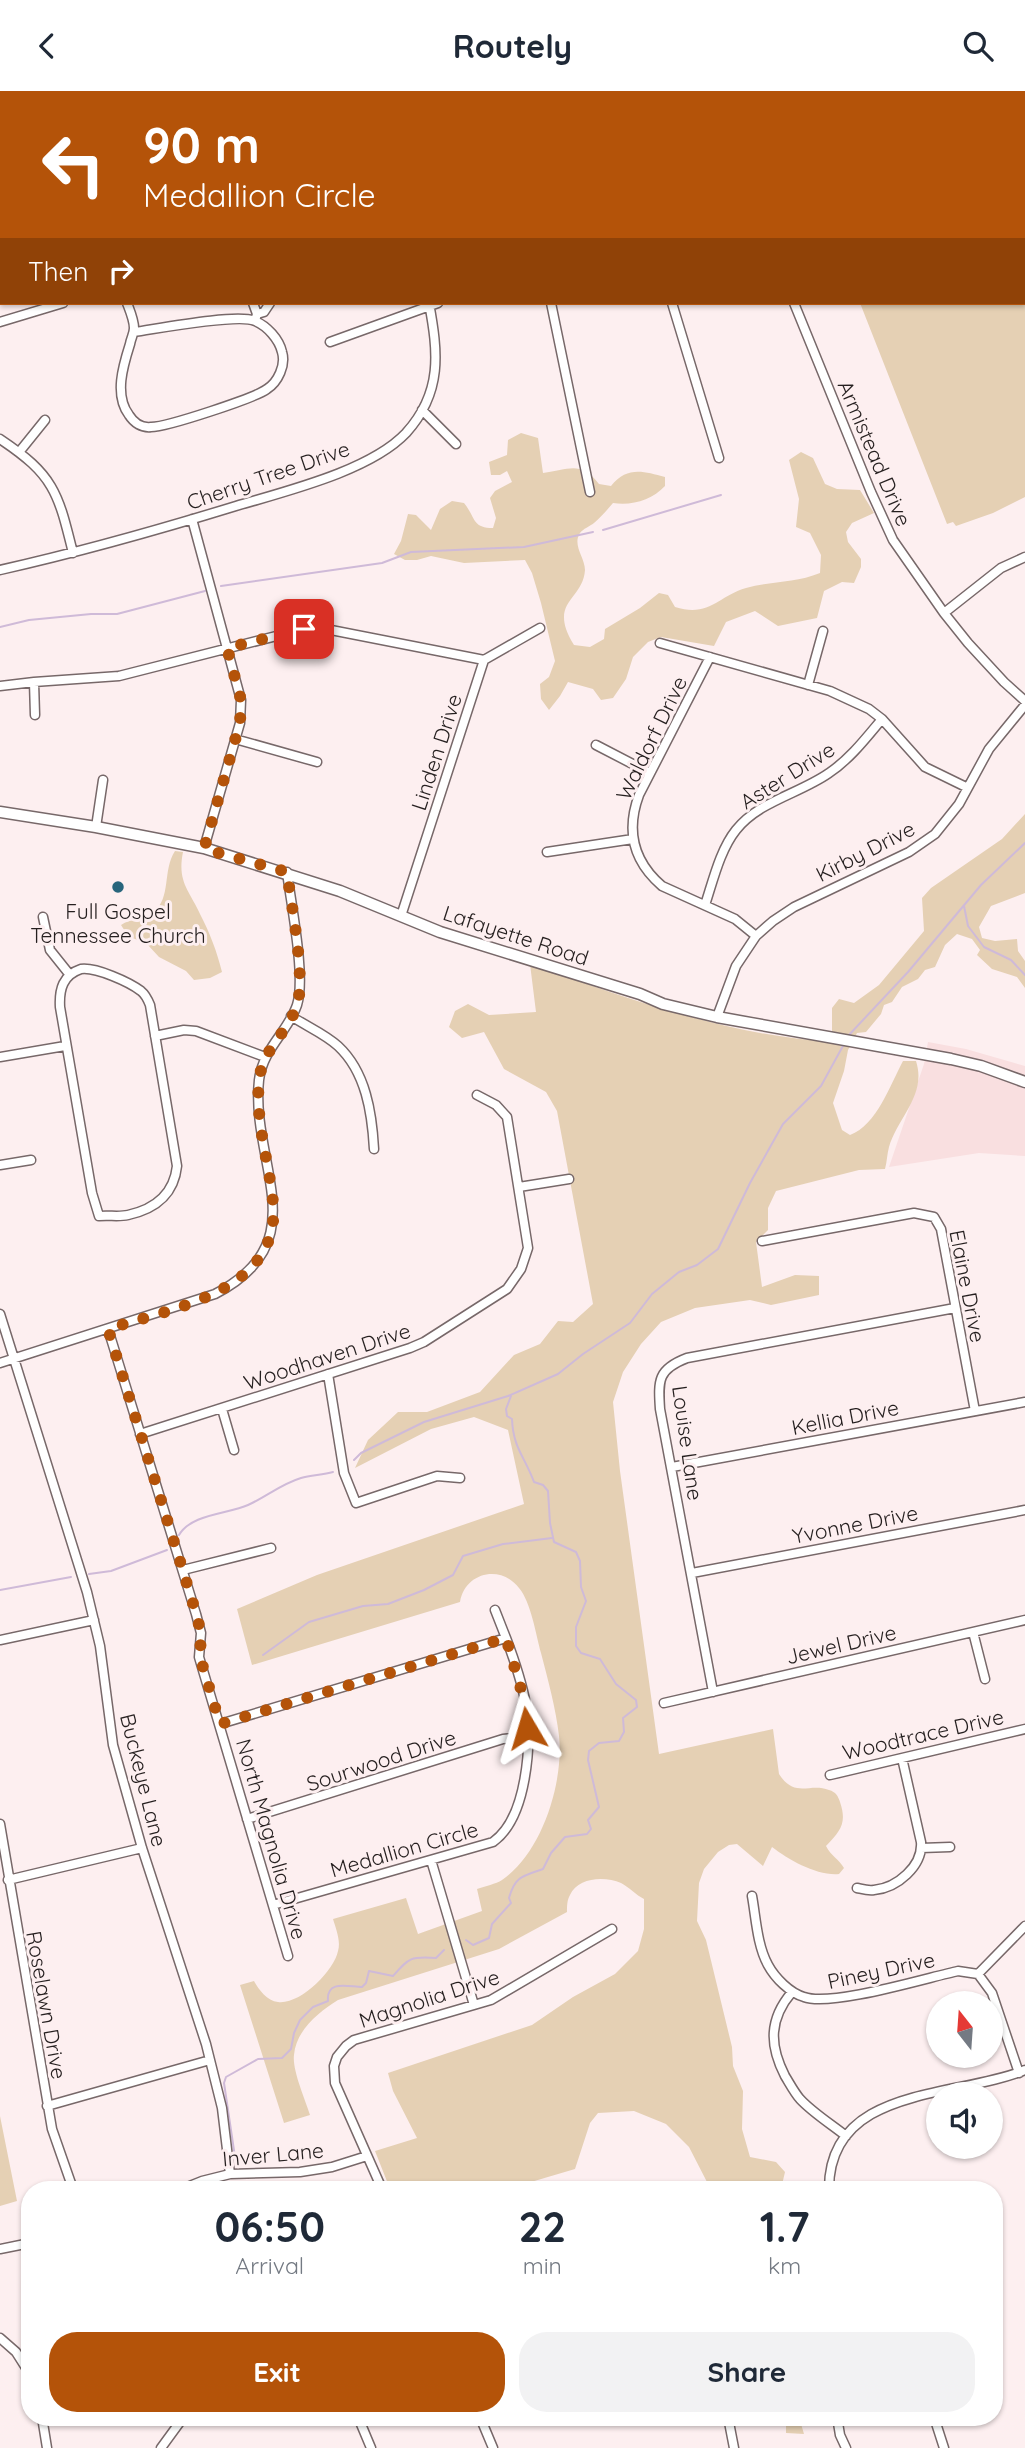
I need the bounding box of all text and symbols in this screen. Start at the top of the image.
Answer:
text: Routely [453,26,572,66]
icon: back [28,27,66,65]
icon: search [959,27,997,65]
text: 90 m [143,114,260,175]
icon: left [28,119,119,210]
text: Medallion Circle [143,175,376,215]
icon: right [102,252,140,290]
text: Then [28,255,88,288]
street label: Armistead Drive [833,376,917,530]
street label: Cherry Tree Drive [183,435,353,515]
pin [274,599,334,659]
icon: arrive [285,610,323,648]
street label: Waldorf Drive [610,672,692,804]
street label: Linden Drive [405,691,467,813]
street label: Aster Drive [735,736,839,814]
street label: Kirby Drive [811,815,919,887]
marker: Full Gospel Tennessee Church [110,879,126,895]
place label: Full Gospel Tennessee Church [30,898,206,948]
street label: Lafayette Road [440,899,592,971]
street label: Elaine Drive [944,1227,992,1345]
street label: Woodhaven Drive [240,1317,414,1395]
street label: Louise Lane [667,1384,709,1502]
street label: Kellia Drive [789,1394,901,1440]
street label: Yvonne Drive [790,1499,920,1549]
street label: Jewel Drive [783,1619,899,1669]
position arrow [490,1691,564,1765]
street label: Woodtrace Drive [840,1703,1006,1765]
street label: Buckeye Lane [115,1711,173,1849]
street label: Sourwood Drive [303,1724,459,1796]
street label: North Magnolia Drive [231,1736,313,1942]
street label: Medallion Circle [327,1815,481,1883]
street label: Roselawn Drive [21,1929,73,2081]
street label: Piney Drive [825,1946,937,1994]
street label: Magnolia Drive [355,1963,503,2033]
north arrow [926,1991,1003,2069]
map controls [926,1991,1003,2159]
button: sound [926,2082,1003,2159]
street label: Inver Lane [221,2137,325,2171]
text: 06:50 [214,2200,325,2253]
text: 22 [518,2200,566,2253]
text: 1.7 [760,2200,810,2253]
text: Arrival [235,2251,304,2280]
text: min [523,2251,562,2280]
text: km [768,2251,801,2280]
button: Exit [49,2332,505,2412]
button: Share [519,2332,975,2412]

